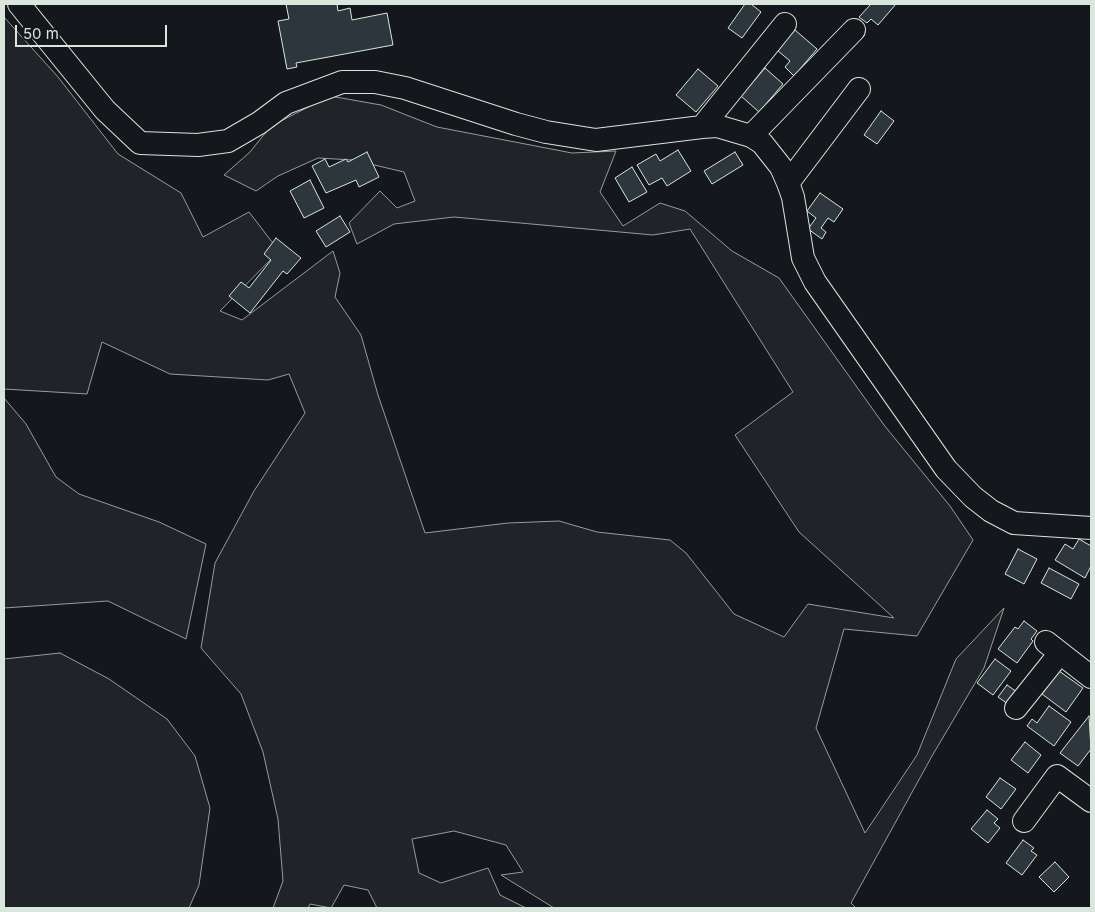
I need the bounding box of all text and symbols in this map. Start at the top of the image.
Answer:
scale bar [18,15,170,47]
text: 50 m [23,24,59,43]

